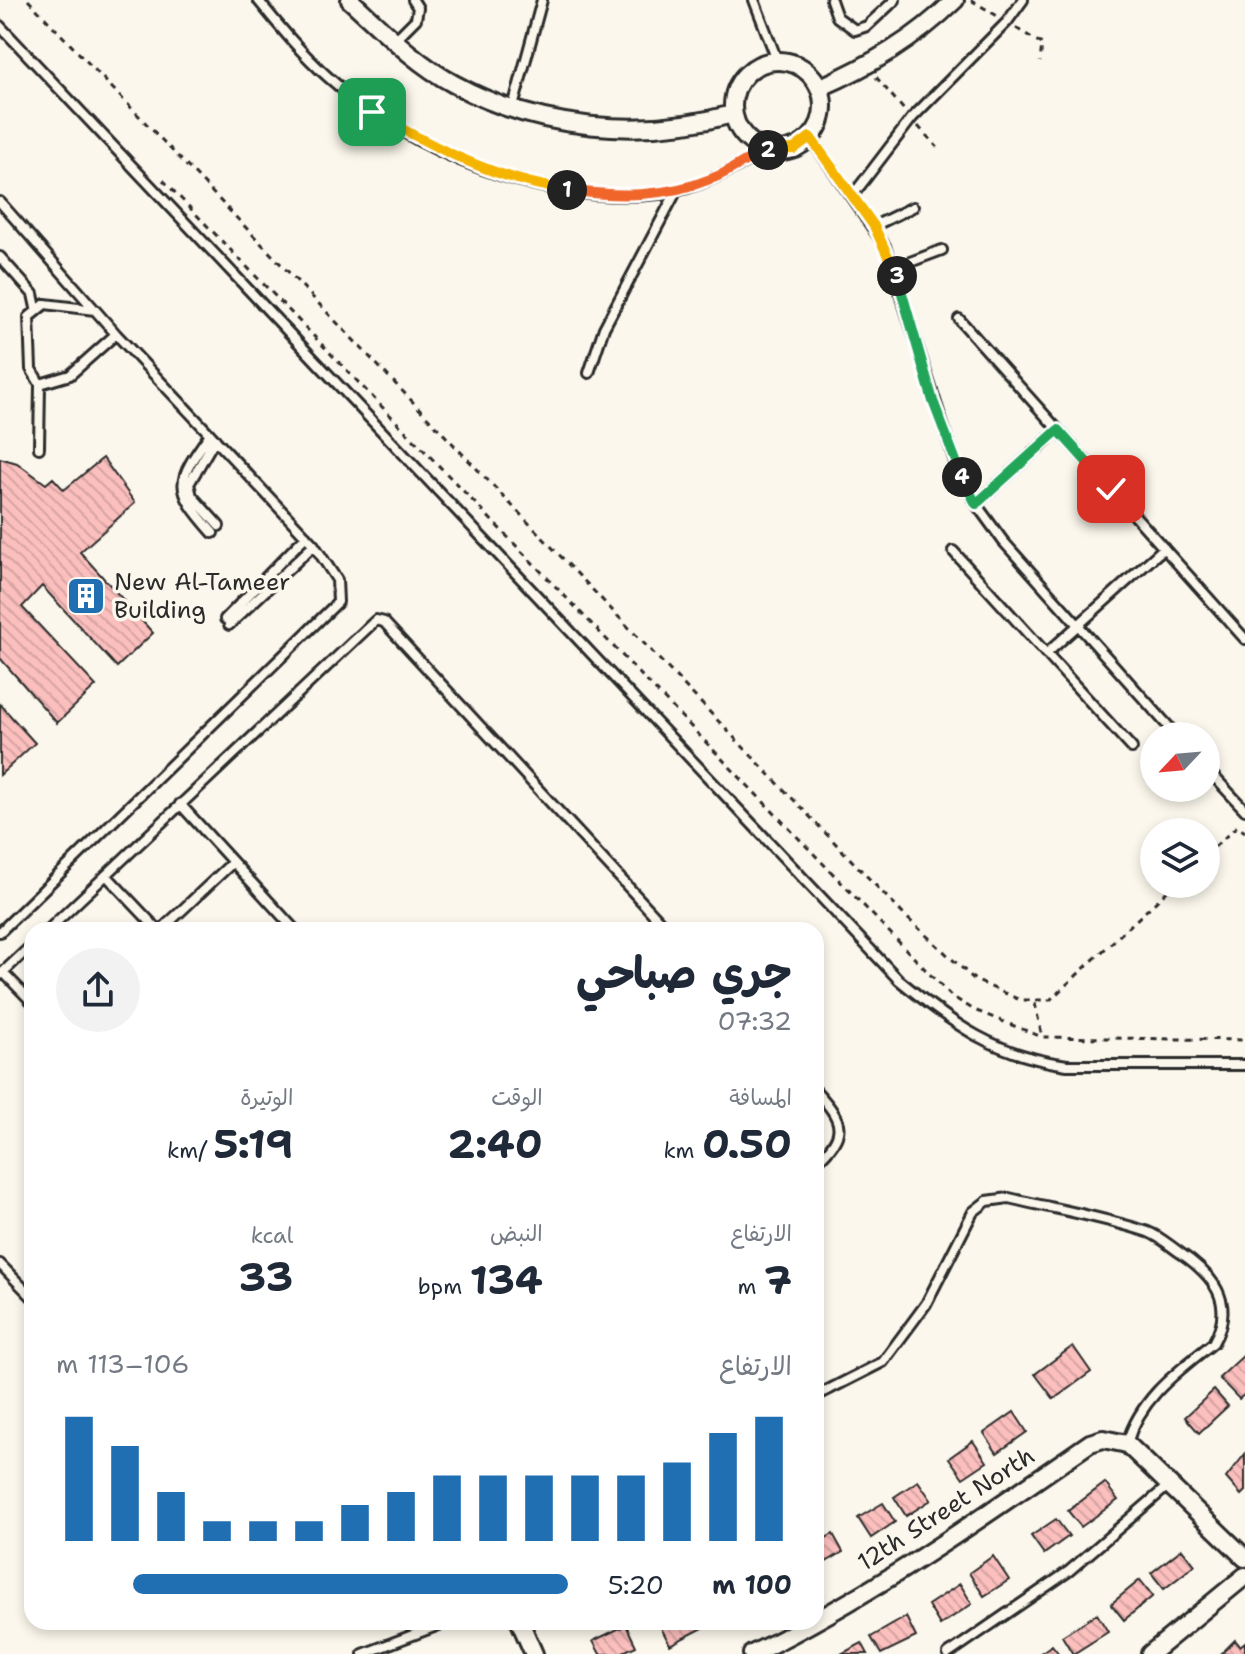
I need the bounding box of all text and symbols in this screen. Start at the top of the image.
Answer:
pin [338,78,406,146]
icon: arrive [350,90,394,134]
pin: 2 [748,130,788,170]
text: 2 [760,135,776,164]
pin: 1 [547,170,587,210]
text: 1 [562,175,572,204]
pin: 3 [877,256,917,296]
text: 3 [889,261,905,290]
pin [1077,455,1145,523]
pin: 4 [942,457,982,497]
text: 4 [954,462,970,491]
icon: check [1089,467,1133,511]
place label: New Al-Tameer Building [114,566,290,626]
building icon: New Al-Tameer Building [65,575,107,617]
north arrow [1140,722,1220,802]
map controls [1140,722,1220,898]
button: layers [1140,818,1220,898]
text: جري صباحي [576,943,792,1002]
button: share [56,948,140,1032]
text: 07:32 [718,1003,792,1038]
text: الوتيرة [240,1083,293,1112]
text: الوقت [491,1083,543,1112]
text: المسافة [729,1083,792,1112]
text: 5:19 [213,1117,293,1171]
text: 2:40 [447,1117,543,1171]
text: 0.50 [702,1117,792,1171]
text: /km [167,1136,213,1165]
text: km [663,1136,702,1165]
text: النبض [490,1219,543,1248]
text: الارتفاع [730,1219,792,1248]
text: kcal [251,1221,293,1250]
text: 33 [238,1250,293,1304]
text: 134 [470,1253,543,1307]
text: 7 [764,1253,792,1307]
text: bpm [418,1272,470,1301]
text: m [738,1272,764,1301]
text: 106–113 m [56,1346,189,1381]
text: الارتفاع [719,1348,792,1383]
street label: 12th Street North [851,1440,1041,1578]
text: 5:20 [608,1567,664,1602]
text: 100 m [712,1567,792,1602]

